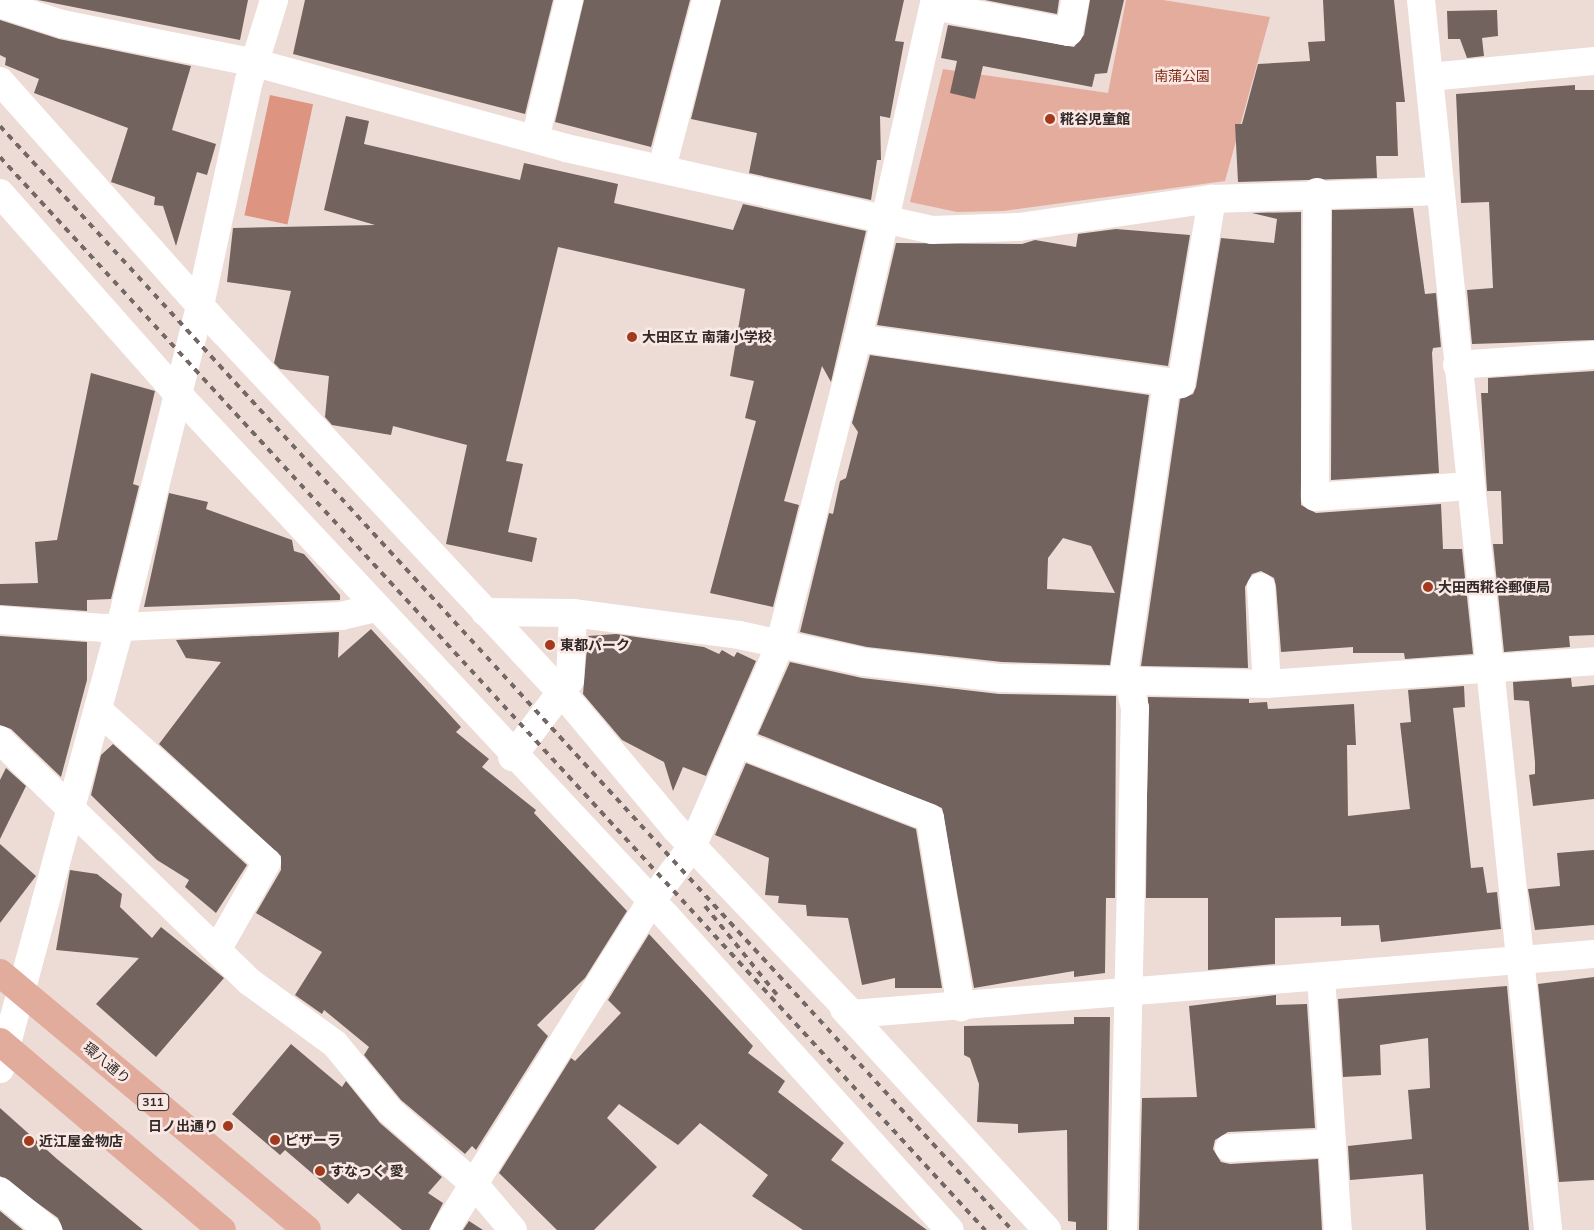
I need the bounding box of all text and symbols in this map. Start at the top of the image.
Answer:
park label: 南蒲公園 [1154,68,1210,84]
place label: 糀谷児童館 [1060,111,1130,127]
marker: 糀谷児童館 [1044,113,1056,125]
place label: 大田区立 南蒲小学校 [642,329,772,345]
marker: 大田区立 南蒲小学校 [626,331,638,343]
place label: 大田西糀谷郵便局 [1438,579,1550,595]
marker: 大田西糀谷郵便局 [1422,581,1434,593]
place label: 東都パーク [560,637,630,653]
marker: 東都パーク [544,639,556,651]
street label: 環八通り [80,1039,134,1087]
road number: 311 [137,1092,169,1112]
place label: 日ノ出通り [148,1118,218,1134]
marker: 日ノ出通り [222,1120,234,1132]
place label: ピザーラ [285,1132,341,1148]
place label: 近江屋金物店 [39,1133,123,1149]
marker: ピザーラ [269,1134,281,1146]
marker: 近江屋金物店 [23,1135,35,1147]
place label: すなっく 愛 [330,1163,404,1179]
marker: すなっく 愛 [314,1165,326,1177]

